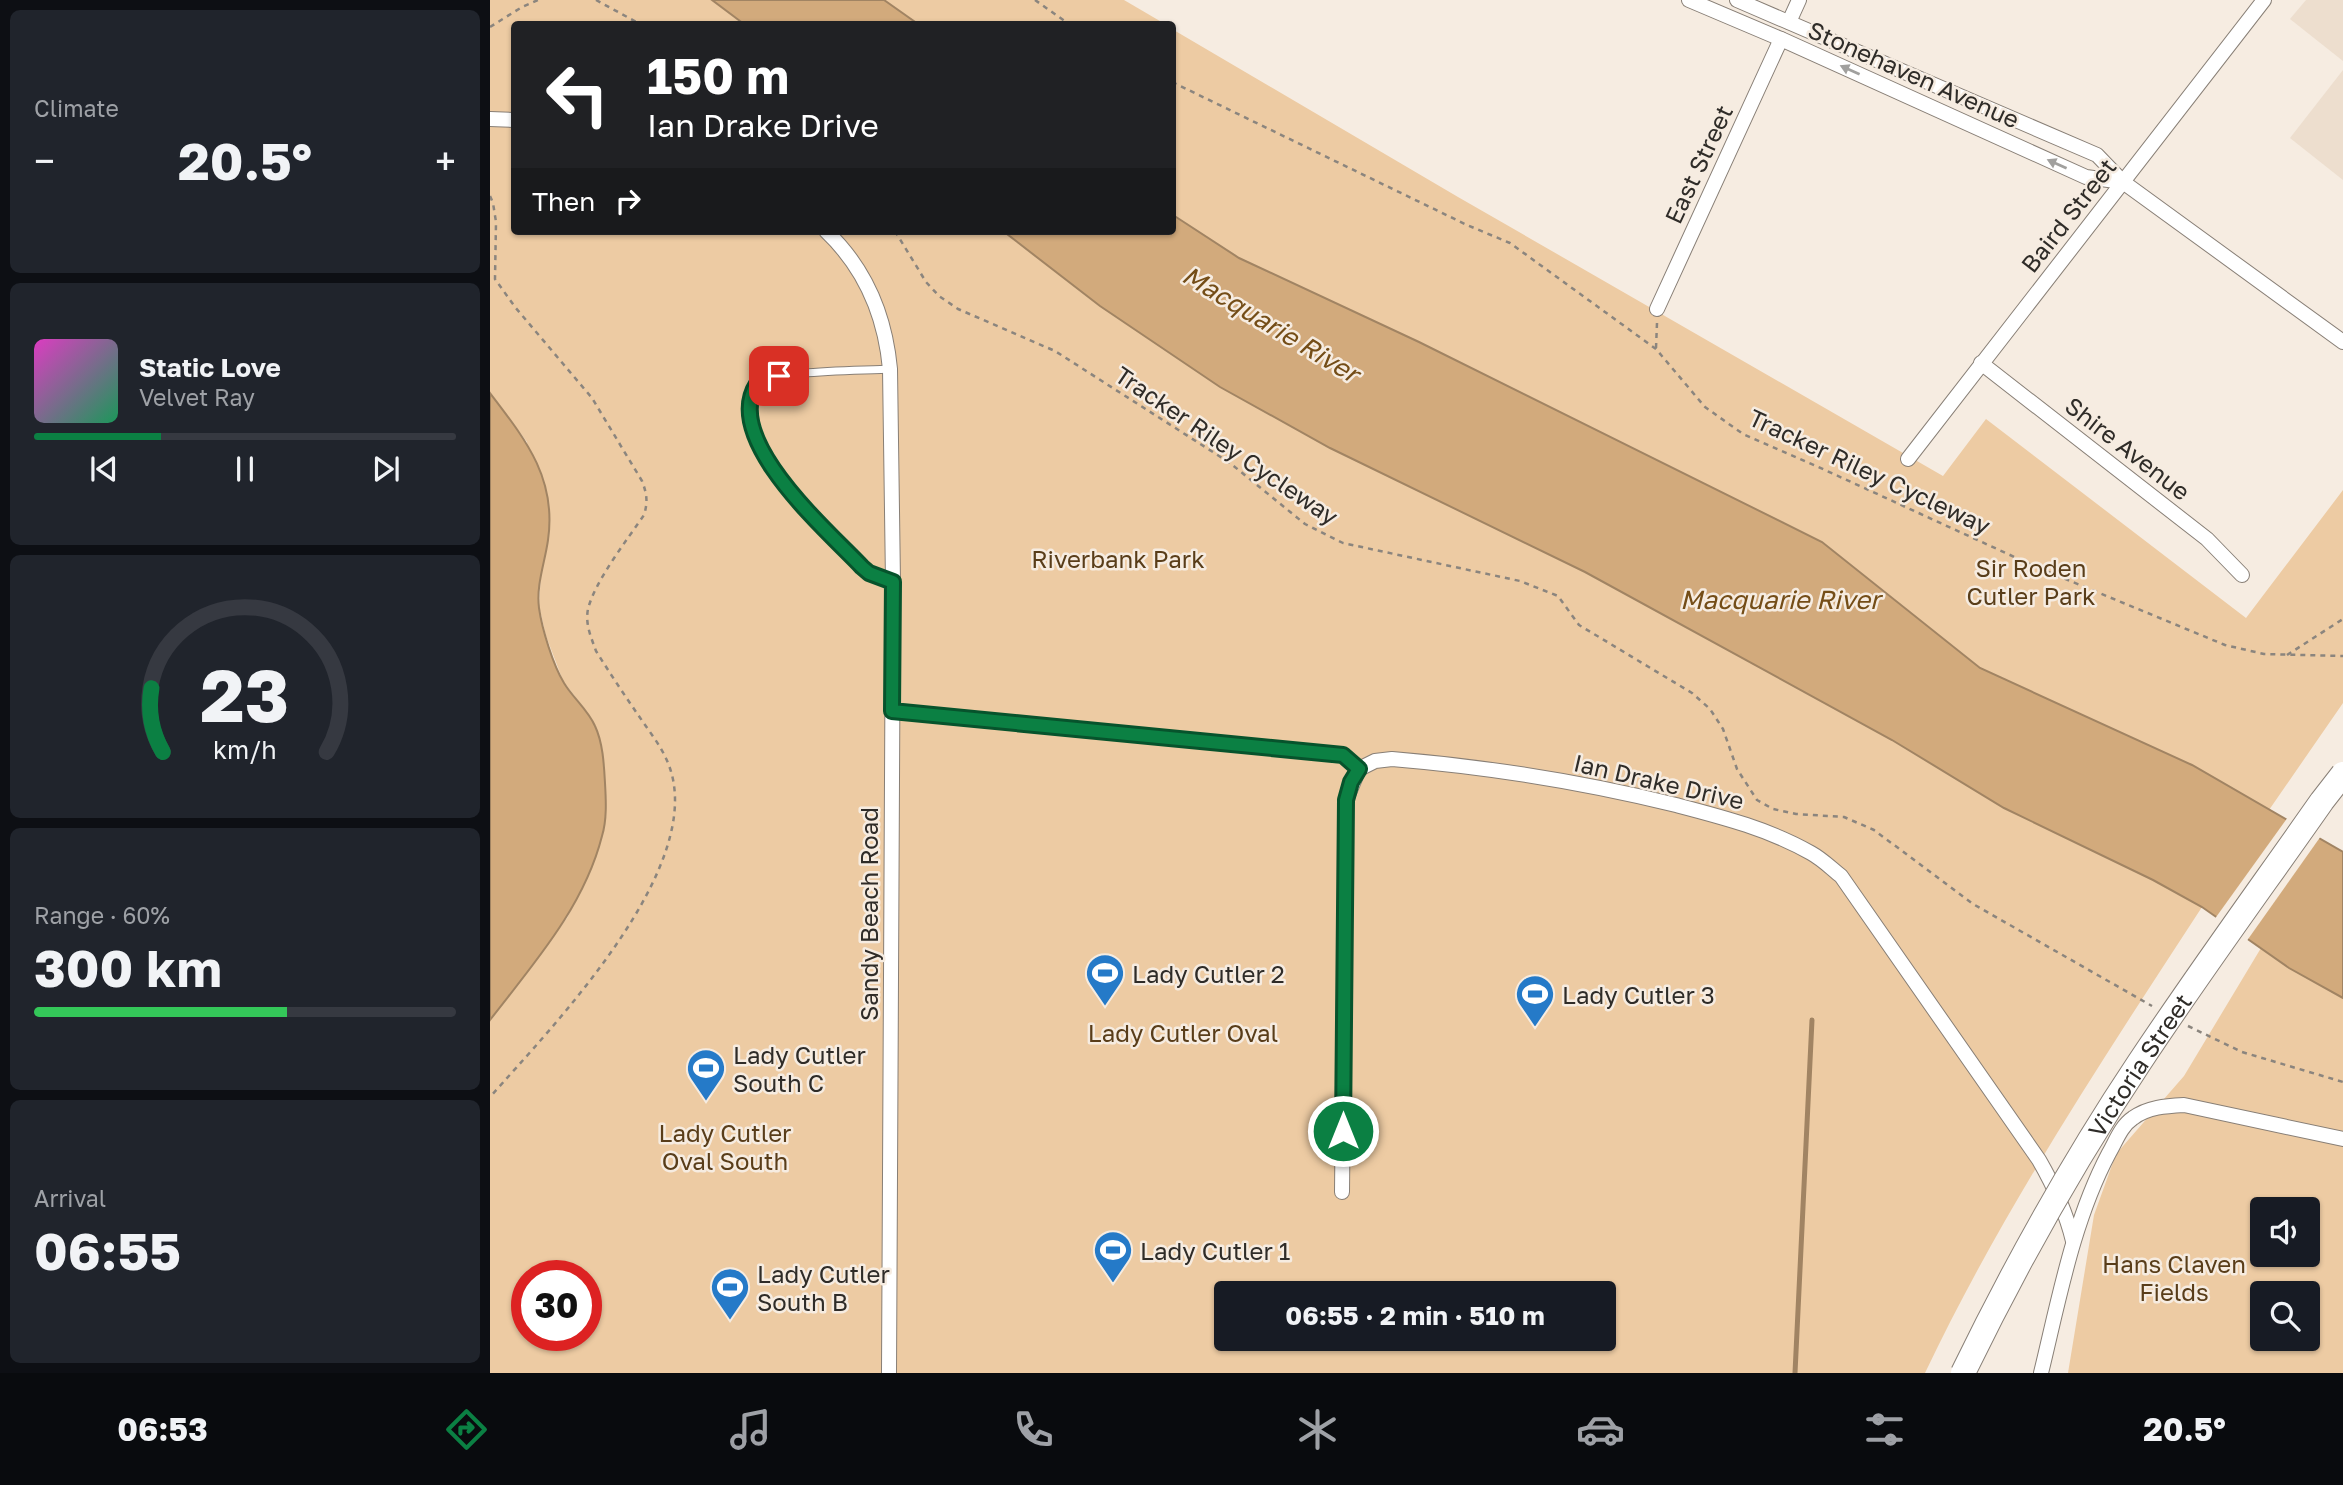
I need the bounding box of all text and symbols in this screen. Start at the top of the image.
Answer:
street label: Stonehaven Avenue [1804,14,2024,134]
text: 150 m [647,46,789,105]
icon: left [532,49,623,140]
one-way arrow [1840,64,1860,76]
text: Climate [34,94,119,122]
street label: East Street [1658,100,1738,228]
text: Ian Drake Drive [647,106,879,144]
text: 20.5° [178,129,312,191]
text: − [34,138,55,183]
text: + [435,138,456,183]
street label: Baird Street [2014,152,2122,278]
one-way arrow [2047,158,2068,169]
icon: right [609,182,647,220]
text: Then [532,186,595,217]
water label: Macquarie River [1177,259,1368,391]
pin [749,346,809,406]
text: Static Love [139,352,281,383]
icon: arrive [760,357,798,395]
street label: Tracker Riley Cycleway [1110,359,1344,531]
text: Velvet Ray [139,383,255,411]
street label: Shire Avenue [2060,390,2196,506]
street label: Tracker Riley Cycleway [1745,402,1995,540]
icon: previous [85,450,123,488]
icon: pause [226,450,264,488]
icon: next [367,450,405,488]
park label: Riverbank Park [1031,544,1205,573]
park label: Sir Roden Cutler Park [1966,553,2096,610]
water label: Macquarie River [1680,584,1884,615]
text: 23 [201,652,289,739]
text: km/h [213,734,277,765]
street label: Ian Drake Drive [1571,747,1747,815]
street label: Sandy Beach Road [854,807,883,1021]
text: Range · 60% [34,901,170,929]
text: 300 km [34,936,222,998]
sports icon: Lady Cutler 2 [1084,952,1126,1007]
place label: Lady Cutler 2 [1132,959,1285,988]
sports icon: Lady Cutler 3 [1514,973,1556,1028]
place label: Lady Cutler 3 [1562,980,1715,1009]
street label: Victoria Street [2081,987,2197,1142]
park label: Lady Cutler Oval [1088,1018,1278,1047]
place label: Lady Cutler South C [733,1040,866,1097]
sports icon: Lady Cutler South C [685,1047,727,1102]
position arrow [1306,1094,1380,1168]
park label: Lady Cutler Oval South [659,1118,791,1175]
text: Arrival [34,1184,106,1212]
map controls [2250,1197,2320,1351]
button: sound [2250,1197,2320,1267]
text: 06:55 [34,1219,181,1281]
sports icon: Lady Cutler 1 [1092,1229,1134,1284]
place label: Lady Cutler 1 [1140,1236,1290,1265]
park label: Hans Claven Fields [2102,1249,2246,1306]
place label: Lady Cutler South B [757,1259,890,1316]
speed limit sign: 30 [511,1260,602,1351]
sports icon: Lady Cutler South B [709,1266,751,1321]
button: search [2250,1281,2320,1351]
text: 06:55 · 2 min · 510 m [1285,1300,1545,1331]
icon: directions [442,1405,491,1454]
icon: music [726,1405,775,1454]
icon: phone [1009,1405,1058,1454]
icon: climate [1293,1405,1342,1454]
icon: car [1576,1405,1625,1454]
icon: filters [1860,1405,1909,1454]
text: 06:53 [117,1410,208,1448]
text: 20.5° [2143,1410,2226,1448]

